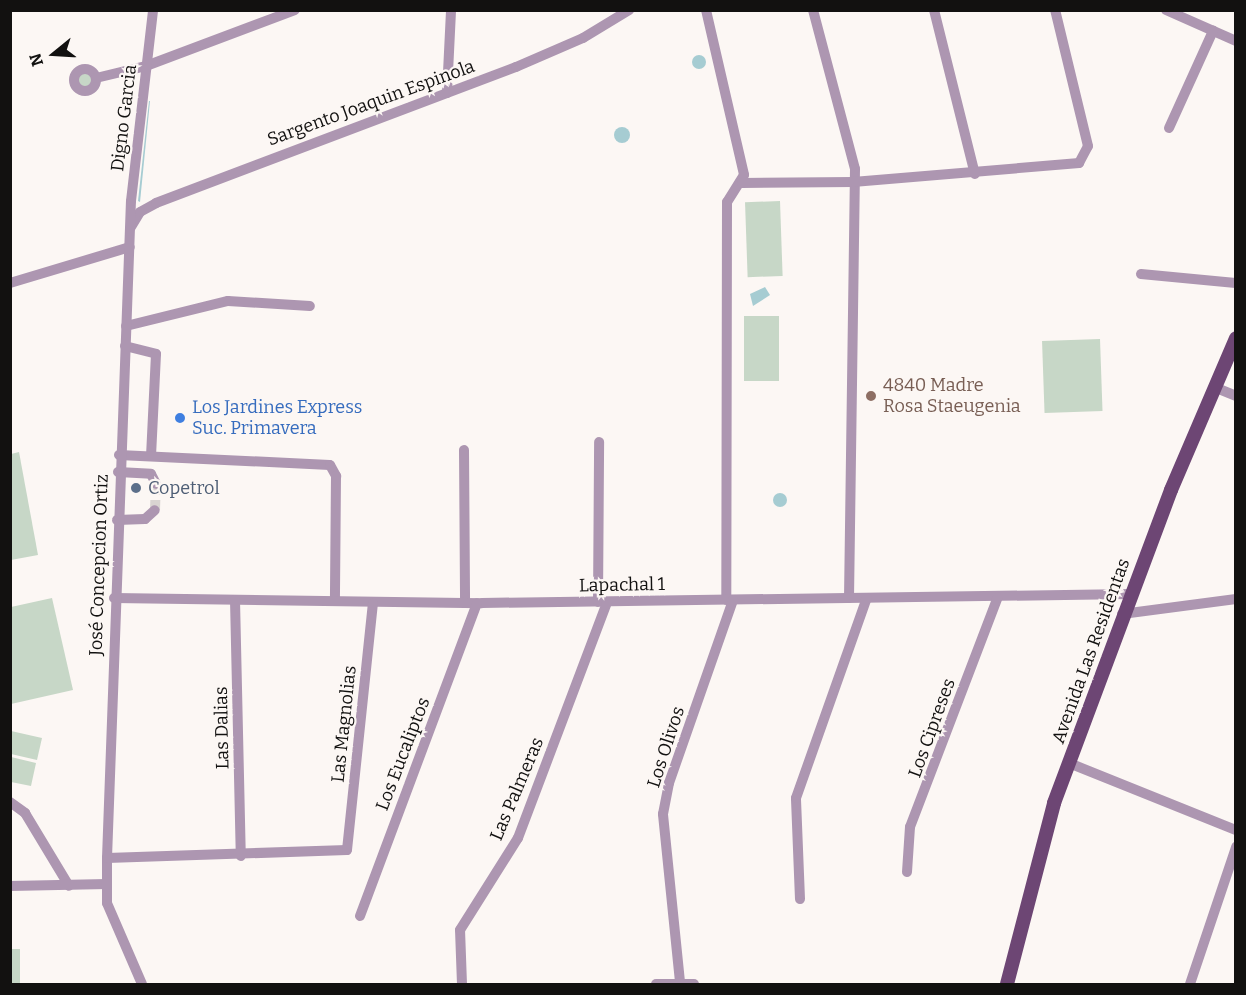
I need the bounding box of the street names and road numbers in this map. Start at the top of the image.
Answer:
street label: Sargento Joaquin Espinola [264,55,478,151]
street label: Digno Garcia [107,63,141,173]
street label: José Concepcion Ortiz [85,474,113,656]
street label: Avenida Las Residentas [1047,556,1135,746]
street label: Lapachal 1 [579,573,665,597]
street label: Las Magnolias [327,664,361,784]
street label: Los Cipreses [904,675,960,781]
street label: Las Dalias [210,686,234,770]
street label: Los Eucaliptos [371,694,435,814]
street label: Los Olivos [643,704,689,790]
street label: Las Palmeras [486,734,548,844]

